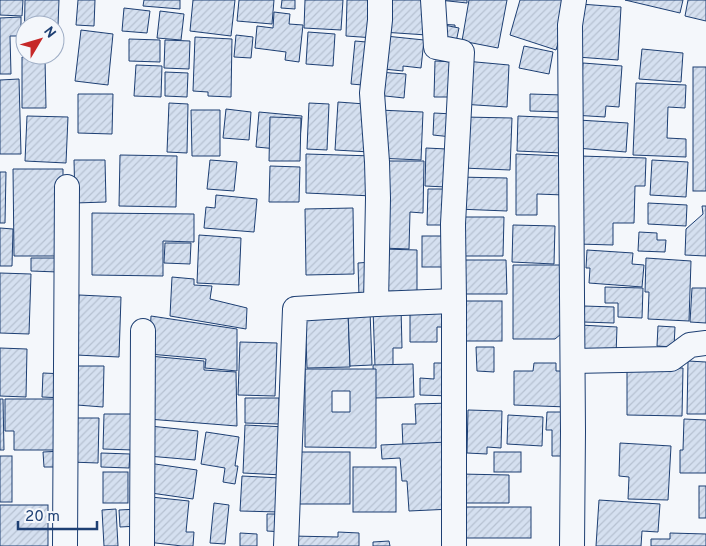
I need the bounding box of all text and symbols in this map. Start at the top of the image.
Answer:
north arrow [15,15,65,65]
text: N [39,24,59,42]
scale bar [18,498,96,530]
text: 20 m [25,508,60,527]

